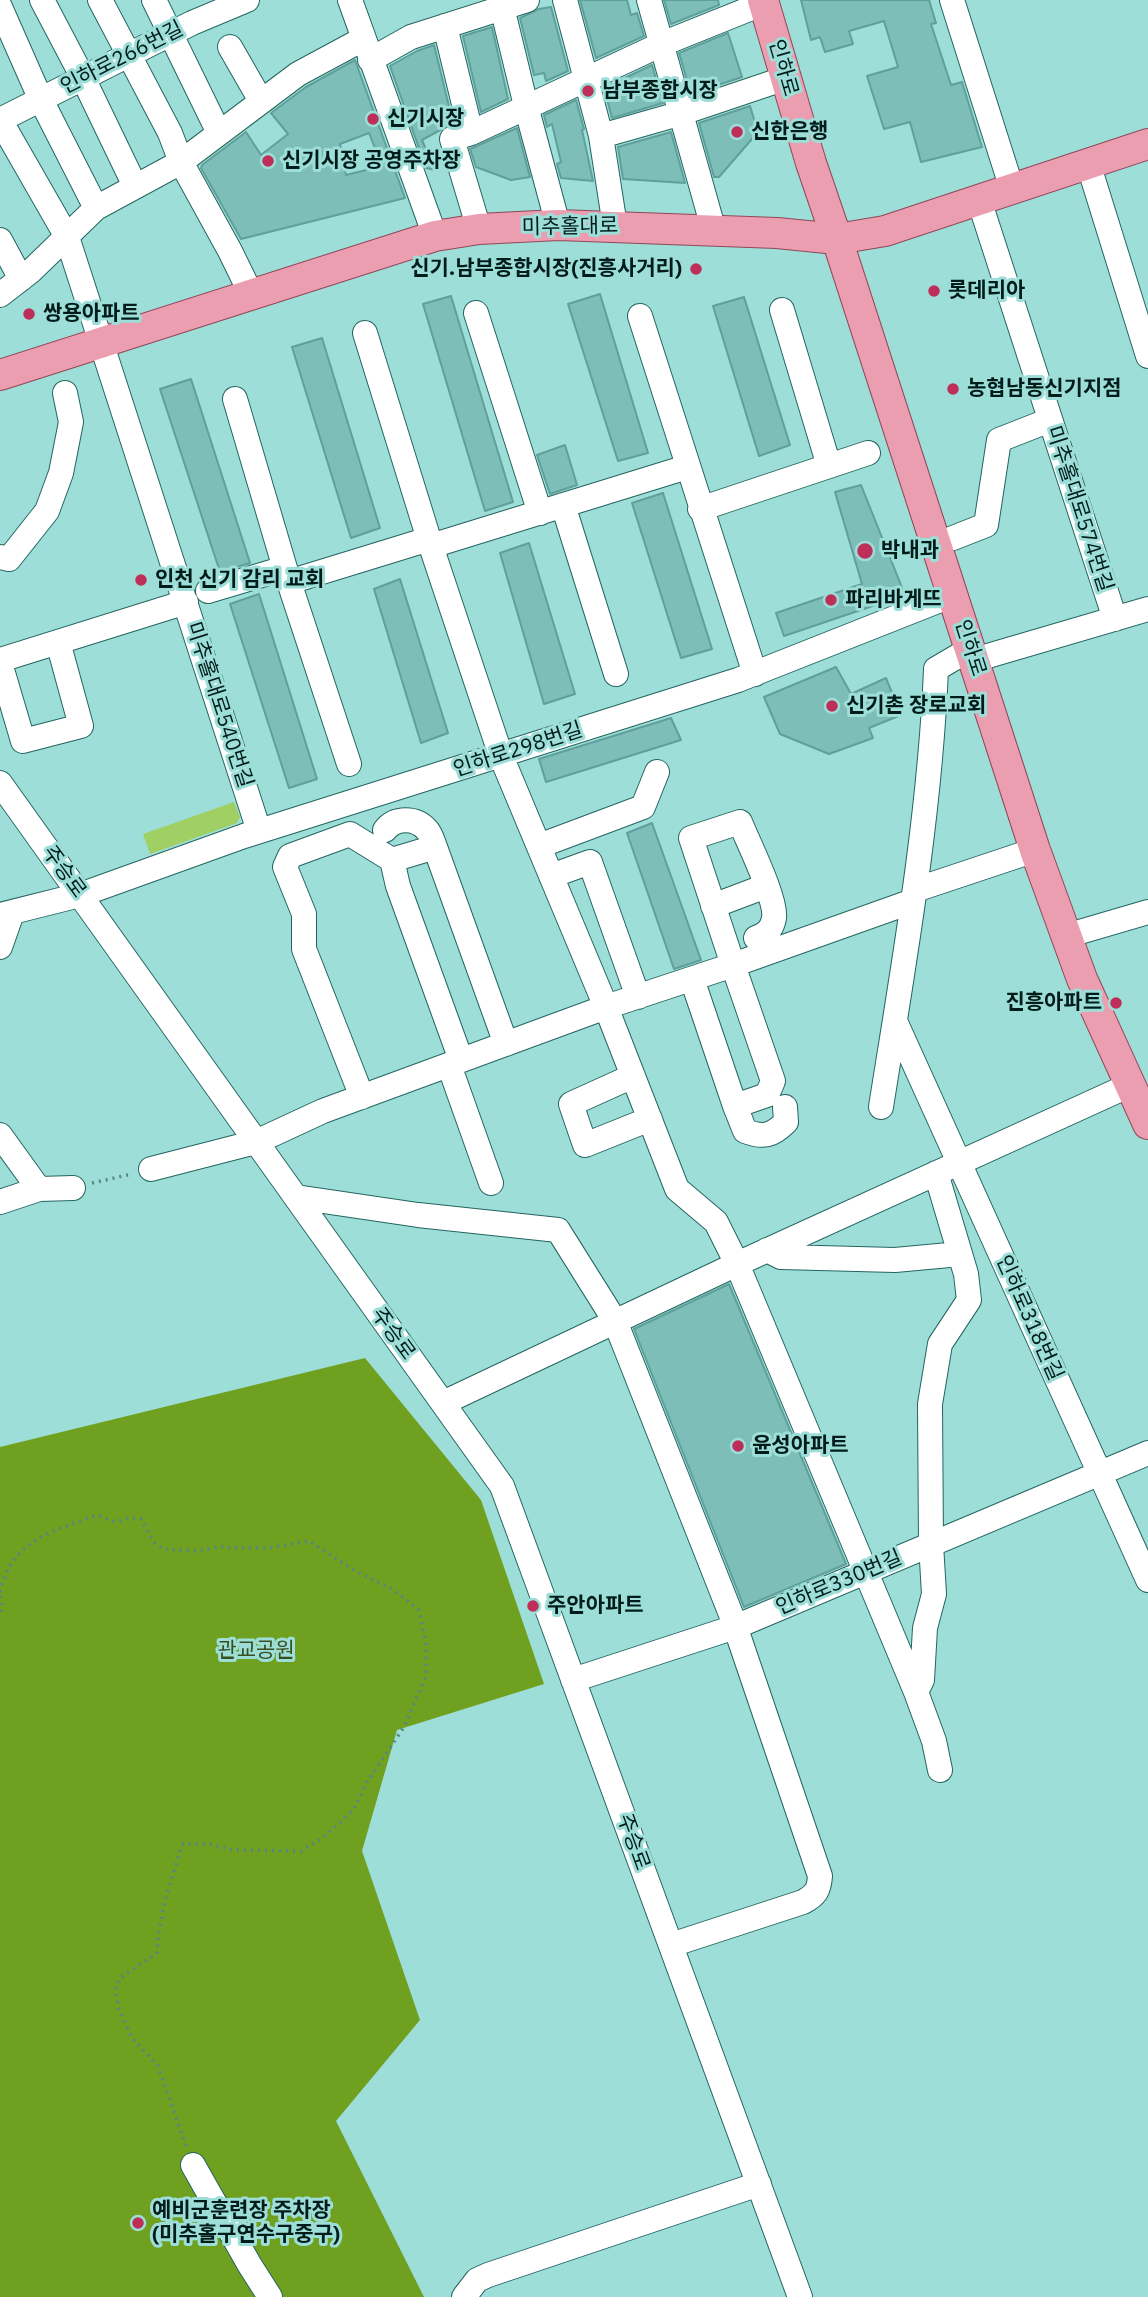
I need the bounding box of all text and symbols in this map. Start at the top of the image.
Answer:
street label: 인하로266번길 [56,16,188,100]
street label: 인하로 [763,37,803,99]
place label: 남부종합시장 [602,78,718,104]
marker: 남부종합시장 [580,83,596,99]
place label: 신기시장 [387,106,464,132]
marker: 신기시장 [365,111,381,127]
place label: 신한은행 [751,119,828,145]
marker: 신한은행 [729,124,745,140]
place label: 신기시장 공영주차장 [282,148,461,174]
marker: 신기시장 공영주차장 [260,153,276,169]
street label: 미추홀대로 [521,214,619,240]
place label: 신기.남부종합시장(진흥사거리) [410,256,682,282]
marker: 신기.남부종합시장(진흥사거리) [688,261,704,277]
place label: 롯데리아 [948,278,1025,304]
marker: 롯데리아 [926,283,942,299]
place label: 쌍용아파트 [43,301,140,327]
marker: 쌍용아파트 [21,306,37,322]
place label: 농협남동신기지점 [967,376,1122,402]
marker: 농협남동신기지점 [945,381,961,397]
street label: 미추홀대로574번길 [1040,423,1118,595]
place label: 박내과 [881,538,939,564]
marker: 박내과 [855,541,875,561]
place label: 인천 신기 감리 교회 [155,567,324,593]
marker: 인천 신기 감리 교회 [133,572,149,588]
place label: 파리바게뜨 [845,587,942,613]
marker: 파리바게뜨 [823,592,839,608]
street label: 인하로 [949,617,991,679]
street label: 미추홀대로540번길 [180,619,258,791]
place label: 신기촌 장로교회 [846,693,986,719]
marker: 신기촌 장로교회 [824,698,840,714]
street label: 인하로298번길 [450,717,586,783]
street label: 주승로 [37,841,91,903]
place label: 진흥아파트 [1005,990,1102,1016]
marker: 진흥아파트 [1108,995,1124,1011]
street label: 인하로318번길 [990,1251,1068,1385]
street label: 주승로 [366,1303,420,1365]
place label: 윤성아파트 [752,1433,849,1459]
marker: 윤성아파트 [730,1438,746,1454]
street label: 인하로330번길 [772,1545,906,1621]
place label: 주안아파트 [547,1593,644,1619]
marker: 주안아파트 [525,1598,541,1614]
park label: 관교공원 [217,1638,295,1664]
street label: 주승로 [611,1810,655,1874]
place label: 예비군훈련장 주차장 (미추홀구연수구중구) [152,2198,340,2248]
marker: 예비군훈련장 주차장 (미추홀구연수구중구) [130,2215,146,2231]

